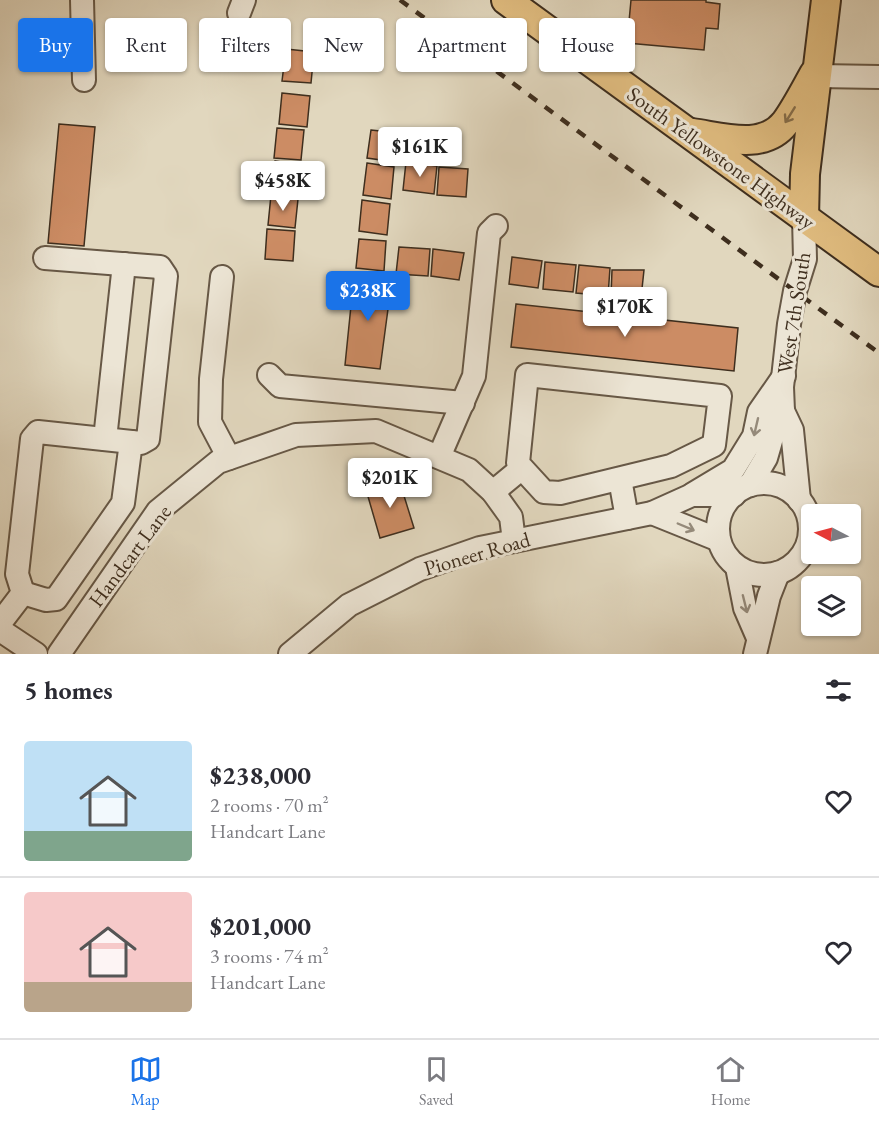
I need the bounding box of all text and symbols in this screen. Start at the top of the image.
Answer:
chip: Buy [18,18,93,72]
chip: Rent [105,18,187,72]
chip: Filters [199,18,291,72]
chip: New [303,18,384,72]
chip: Apartment [396,18,527,72]
chip: House [539,18,635,72]
street label: South Yellowstone Highway [622,80,821,235]
one-way arrow [783,106,795,123]
pin: $161K [378,127,462,178]
text: $161K [392,133,448,159]
pin: $458K [241,161,325,212]
text: $458K [255,167,311,193]
street label: West 7th South [771,250,817,376]
pin: $238K [326,271,410,322]
text: $238K [340,277,396,303]
pin: $170K [583,287,667,338]
text: $170K [597,293,653,319]
one-way arrow [749,417,761,436]
pin: $201K [348,458,432,509]
text: $201K [362,464,418,490]
street label: Handcart Lane [82,499,177,612]
north arrow [801,504,861,564]
map controls [801,504,861,636]
one-way arrow [676,522,694,533]
street label: Pioneer Road [420,525,534,582]
button: layers [801,576,861,636]
one-way arrow [739,594,751,613]
text: 5 homes [24,673,113,707]
icon: filters [822,674,855,707]
text: $238,000 [210,758,311,792]
icon: home [72,765,144,837]
icon: heart [822,785,855,818]
text: 2 rooms · 70 m² [210,792,329,818]
text: Handcart Lane [210,818,326,844]
text: $201,000 [210,909,311,943]
icon: home [72,916,144,988]
icon: heart [822,936,855,969]
text: 3 rooms · 74 m² [210,943,329,969]
text: Handcart Lane [210,969,326,995]
tab: Map [129,1053,162,1110]
tab: Saved [419,1053,453,1110]
tab: Home [711,1053,750,1110]

